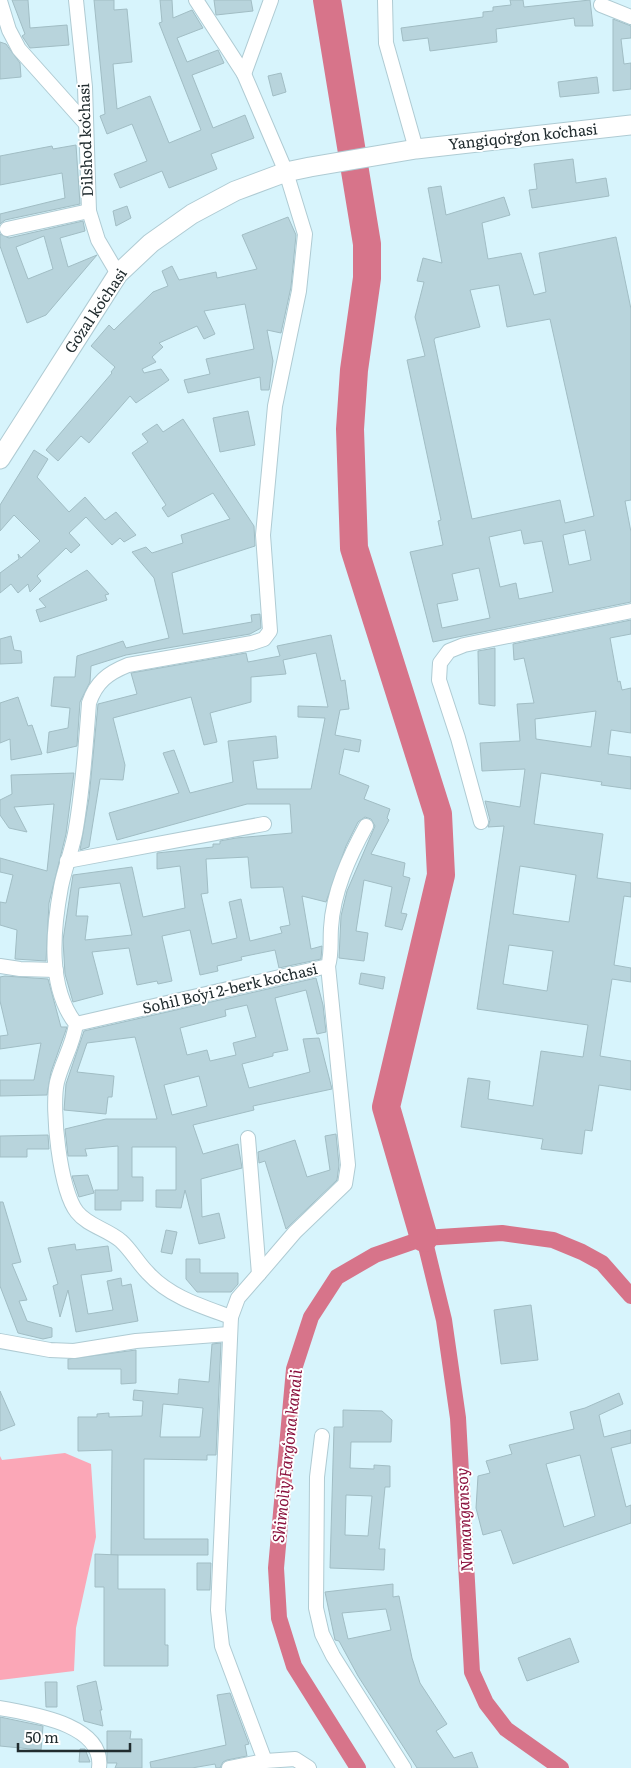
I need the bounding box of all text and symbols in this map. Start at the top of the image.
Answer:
street label: Dilshod koʻchasi [71,83,98,197]
street label: Yangiqoʻrgʻon koʻchasi [447,116,599,155]
street label: Goʻzal koʻchasi [58,263,132,357]
street label: Sohil Boʻyi 2-berk koʻchasi [140,956,320,1019]
water label: Shimoliy Fargʻona kanali [265,1368,307,1544]
water label: Namangansoy [448,1467,478,1573]
scale bar [18,1720,130,1752]
text: 50 m [25,1725,59,1748]

